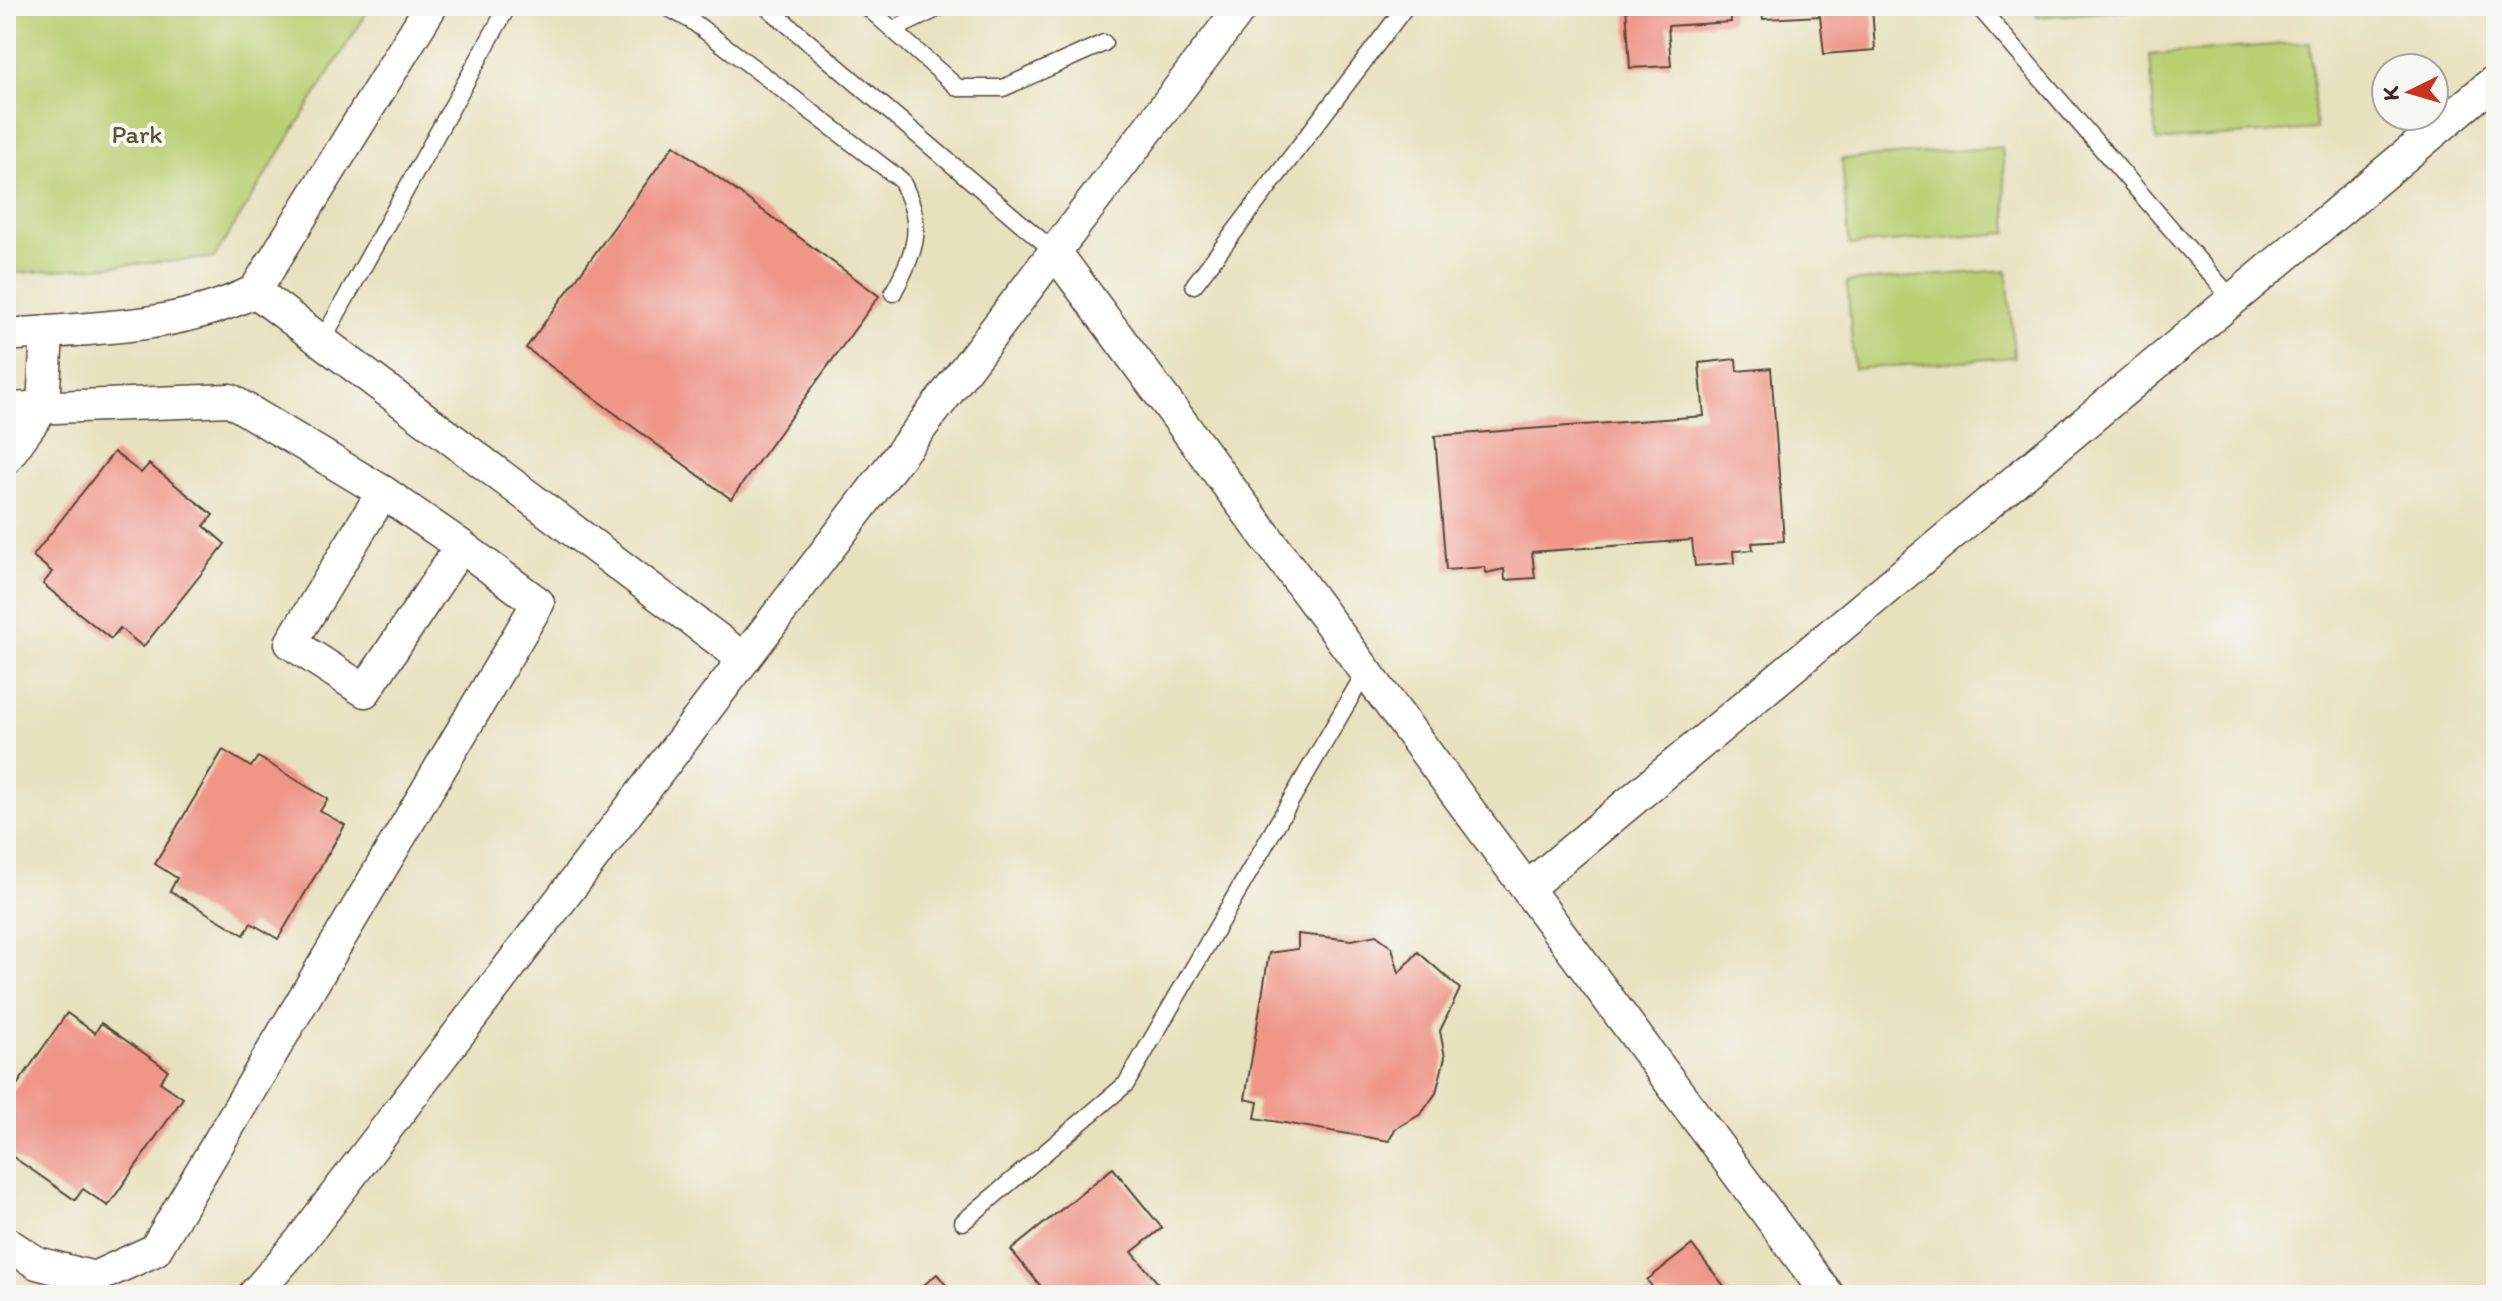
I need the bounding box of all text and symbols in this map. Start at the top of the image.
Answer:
north arrow [2370,52,2450,132]
text: K [2376,85,2405,102]
park label: Park [111,118,163,150]

